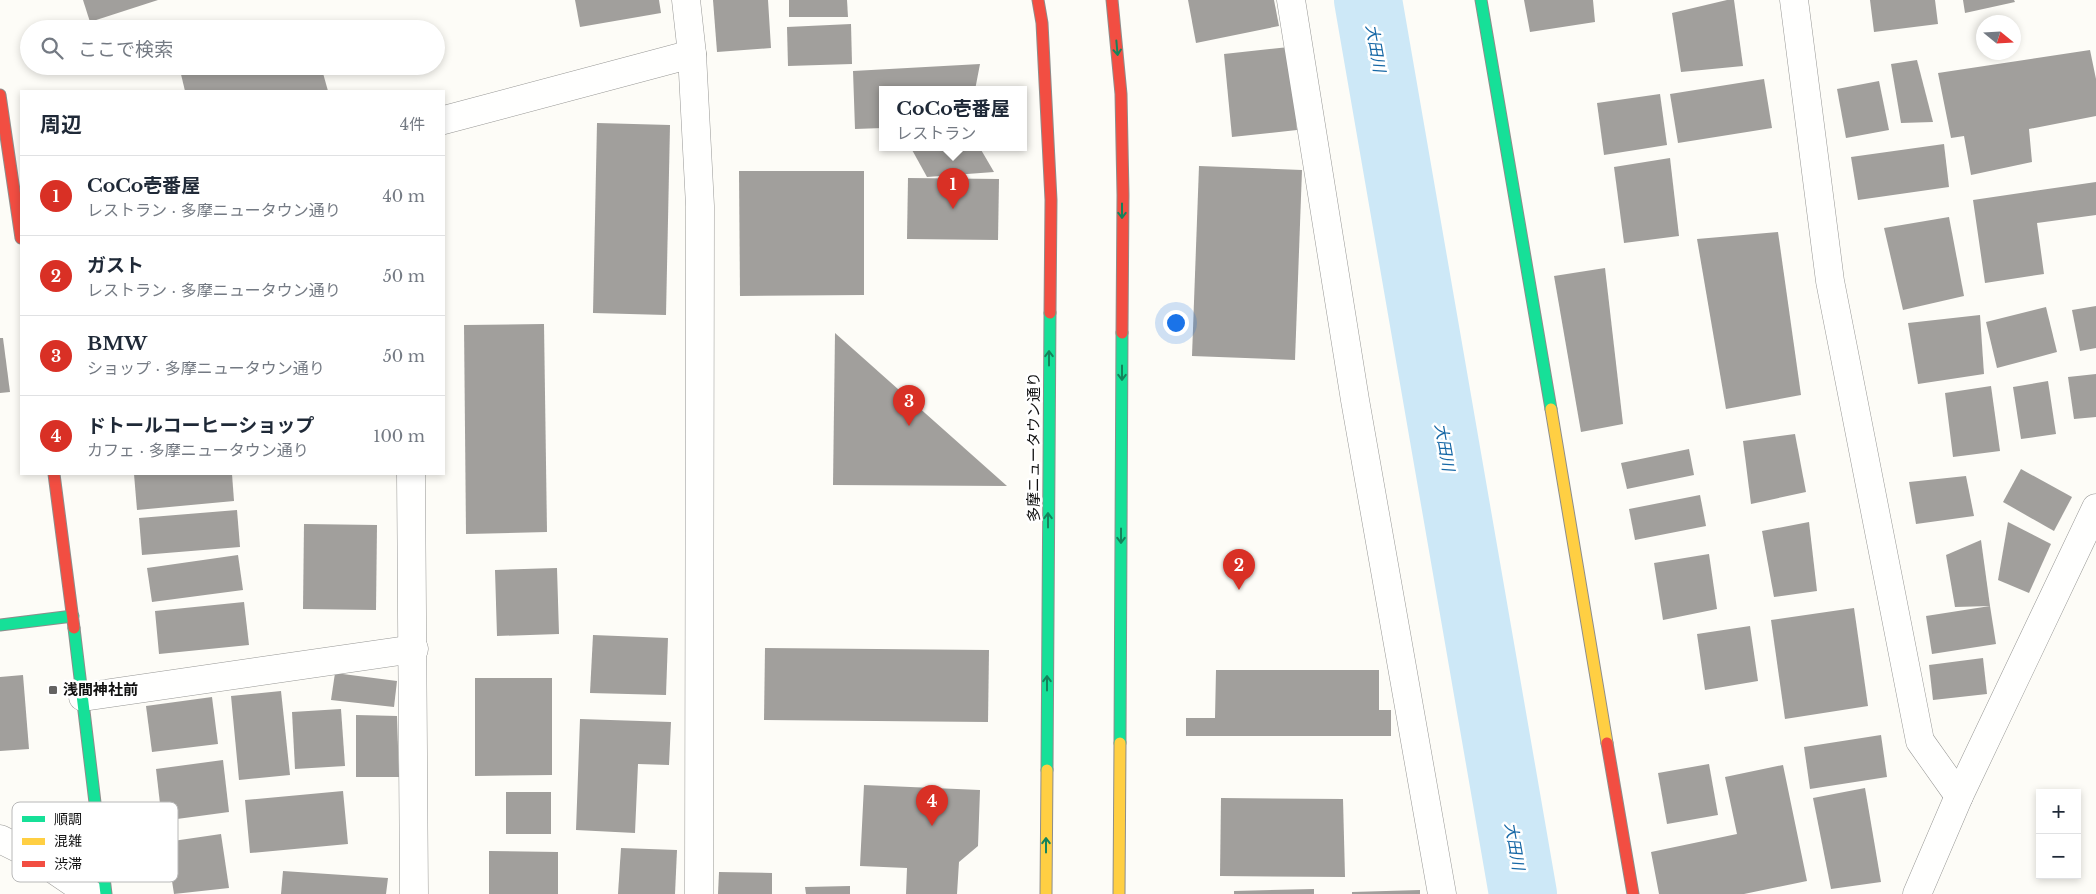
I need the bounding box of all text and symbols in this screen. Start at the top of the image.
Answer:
north arrow [1976,15,2021,60]
search box [20,20,445,75]
water label: 大田川 [1362,23,1390,75]
icon: search [38,34,66,62]
text: ここで検索 [78,38,173,61]
one-way arrow [1113,40,1122,56]
popup [879,86,1027,151]
text: CoCo壱番屋 [896,97,1010,120]
text: 周辺 [40,112,82,138]
text: 4件 [400,114,425,134]
text: レストラン [896,123,976,143]
pin: 1 [937,168,969,209]
text: CoCo壱番屋 [87,174,200,197]
text: 1 [53,186,59,206]
text: 40 m [382,186,425,206]
text: レストラン · 多摩ニュータウン通り [87,200,341,220]
one-way arrow [1118,203,1127,219]
text: ガスト [87,254,144,277]
text: 2 [51,266,61,286]
text: 50 m [383,266,425,286]
text: レストラン · 多摩ニュータウン通り [87,280,341,300]
your location [1163,310,1189,336]
text: BMW [87,332,147,355]
text: 3 [51,346,61,366]
text: 50 m [383,346,425,366]
one-way arrow [1045,350,1054,366]
text: ショップ · 多摩ニュータウン通り [87,358,325,378]
one-way arrow [1117,365,1127,381]
street label: 多摩ニュータウン通り [1024,372,1043,522]
pin: 3 [893,385,925,426]
text: ドトールコーヒーショップ [87,414,314,437]
water label: 大田川 [1431,422,1459,474]
text: 4 [51,426,61,446]
text: 100 m [373,426,425,446]
text: カフェ · 多摩ニュータウン通り [87,440,309,460]
one-way arrow [1043,513,1053,529]
one-way arrow [1116,528,1126,544]
pin: 2 [1223,549,1255,590]
one-way arrow [1042,675,1052,692]
place label: 浅間神社前 [63,680,138,699]
marker: 浅間神社前 [47,684,59,696]
pin: 4 [916,785,948,826]
map controls [2036,789,2081,879]
button: + [2036,789,2081,834]
legend [12,802,178,882]
text: 順調 [54,810,82,828]
water label: 大田川 [1501,821,1529,873]
text: 混雑 [54,832,82,850]
button: − [2036,834,2081,879]
one-way arrow [1041,838,1051,854]
text: 渋滞 [54,855,82,873]

